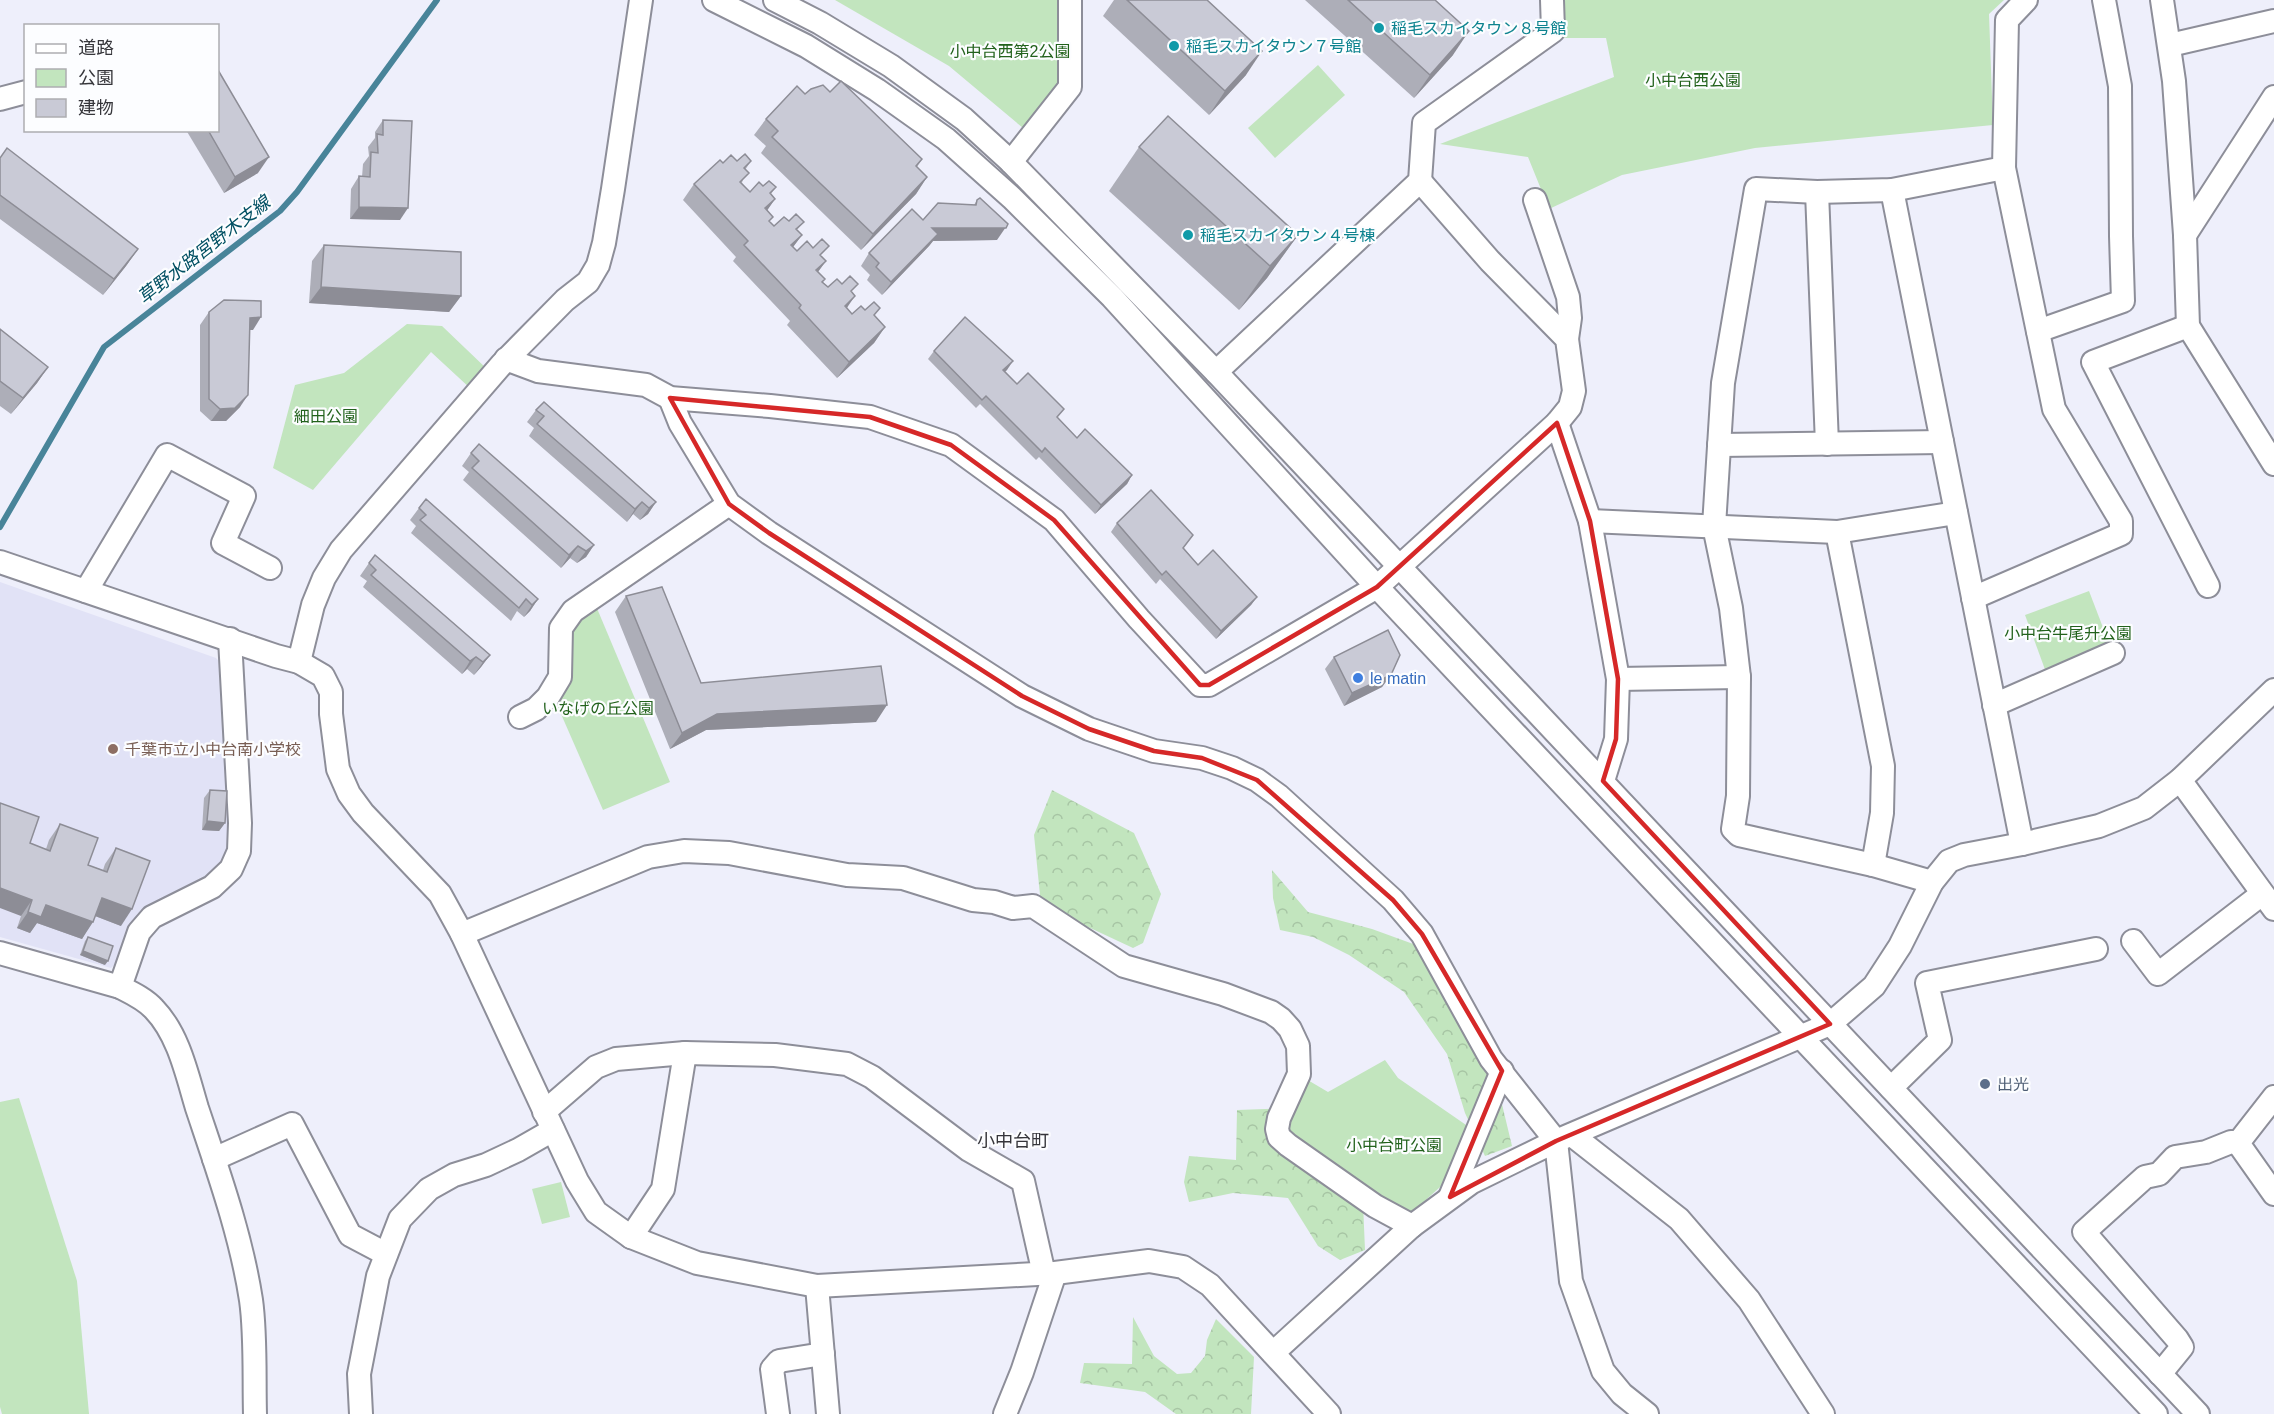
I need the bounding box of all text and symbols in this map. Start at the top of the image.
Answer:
place label: 稲毛スカイタウン８号館 [1391,20,1566,37]
marker: 稲毛スカイタウン８号館 [1372,21,1386,35]
legend [24,24,219,132]
text: 道路 [78,38,114,58]
place label: 稲毛スカイタウン７号館 [1186,38,1361,55]
marker: 稲毛スカイタウン７号館 [1167,39,1181,53]
park label: 小中台西第2公園 [950,43,1070,60]
text: 公園 [78,68,114,88]
park label: 小中台西公園 [1645,72,1741,89]
text: 建物 [78,98,114,118]
water label: 草野水路宮野木支線 [134,191,276,308]
place label: 稲毛スカイタウン４号棟 [1200,227,1375,244]
marker: 稲毛スカイタウン４号棟 [1181,228,1195,242]
park label: 細田公園 [294,408,358,425]
park label: 小中台牛尾升公園 [2004,625,2132,642]
place label: le matin [1370,670,1426,687]
marker: le matin [1351,671,1365,685]
park label: いなげの丘公園 [542,700,654,717]
place label: 千葉市立小中台南小学校 [125,741,301,758]
marker: 千葉市立小中台南小学校 [106,742,120,756]
place label: 出光 [1997,1076,2029,1093]
marker: 出光 [1978,1077,1992,1091]
district label: 小中台町 [977,1131,1049,1151]
park label: 小中台町公園 [1346,1137,1442,1154]

